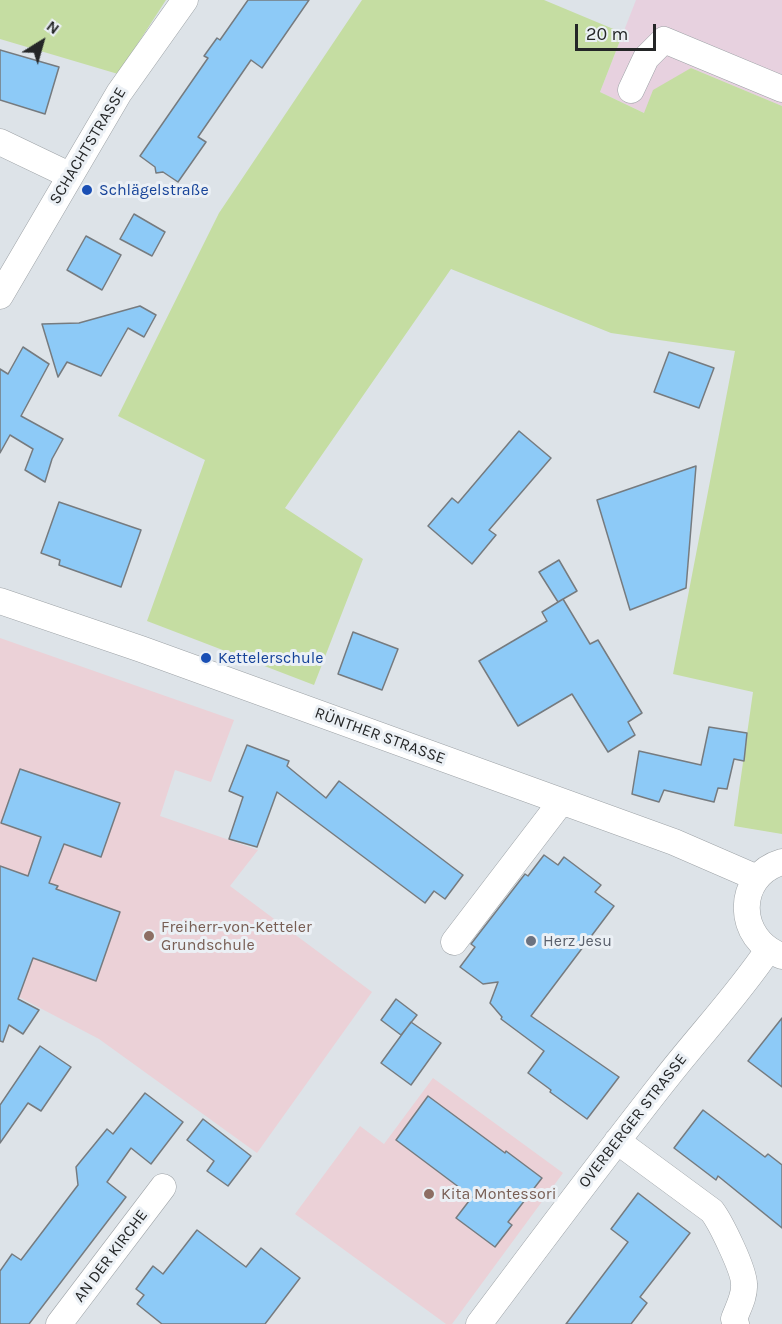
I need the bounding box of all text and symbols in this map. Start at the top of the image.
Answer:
north arrow [12,12,72,72]
scale bar [578,12,659,50]
text: N [43,16,63,38]
text: 20 m [586,23,628,45]
street label: SCHACHTSTRASSE [46,84,130,208]
place label: Schlägelstraße [99,180,209,200]
marker: Schlägelstraße [80,183,94,197]
place label: Kettelerschule [218,648,323,668]
marker: Kettelerschule [199,651,213,665]
street label: RÜNTHER STRASSE [312,703,448,769]
place label: Freiherr-von-Ketteler Grundschule [161,917,312,955]
marker: Freiherr-von-Ketteler Grundschule [142,929,156,943]
place label: Herz Jesu [543,931,612,951]
marker: Herz Jesu [524,934,538,948]
street label: OVERBERGER STRASSE [575,1050,691,1192]
place label: Kita Montessori [441,1184,556,1204]
marker: Kita Montessori [422,1187,436,1201]
street label: AN DER KIRCHE [70,1206,152,1306]

